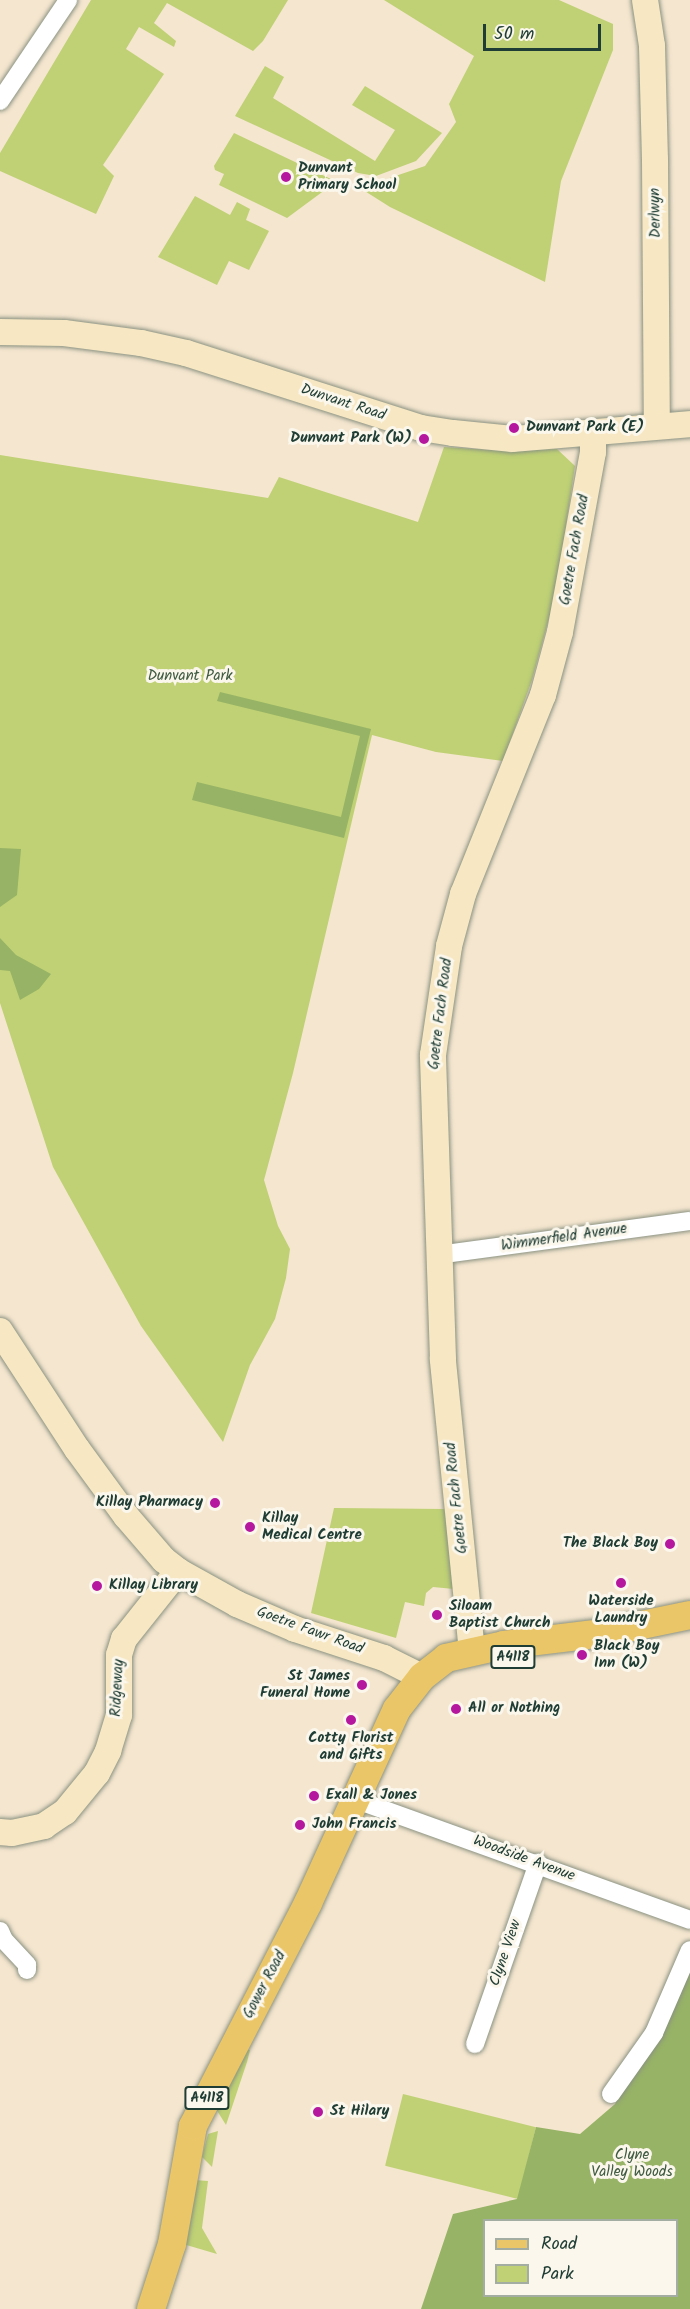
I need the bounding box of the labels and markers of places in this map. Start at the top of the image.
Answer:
place label: Dunvant Primary School [298,159,396,194]
marker: Dunvant Primary School [279,170,293,184]
place label: Dunvant Park (E) [526,419,644,437]
marker: Dunvant Park (E) [507,421,521,435]
place label: Dunvant Park (W) [290,430,412,448]
marker: Dunvant Park (W) [417,432,431,446]
place label: Killay Pharmacy [96,1494,203,1512]
marker: Killay Pharmacy [208,1496,222,1510]
place label: Killay Medical Centre [262,1509,362,1544]
marker: Killay Medical Centre [243,1520,257,1534]
place label: The Black Boy [563,1535,658,1553]
marker: The Black Boy [663,1537,677,1551]
marker: Waterside Laundry [614,1576,628,1590]
place label: Killay Library [109,1577,198,1595]
marker: Killay Library [90,1579,104,1593]
place label: Waterside Laundry [588,1592,654,1627]
place label: Siloam Baptist Church [449,1597,550,1632]
marker: Siloam Baptist Church [430,1608,444,1622]
place label: Black Boy Inn (W) [594,1637,660,1672]
marker: Black Boy Inn (W) [575,1648,589,1662]
place label: St James Funeral Home [260,1667,350,1702]
marker: St James Funeral Home [355,1678,369,1692]
place label: All or Nothing [468,1700,560,1718]
marker: All or Nothing [449,1702,463,1716]
marker: Cotty Florist and Gifts [344,1713,358,1727]
place label: Cotty Florist and Gifts [308,1729,394,1764]
place label: Exall & Jones [326,1787,417,1805]
marker: Exall & Jones [307,1789,321,1803]
place label: John Francis [312,1816,396,1834]
marker: John Francis [293,1818,307,1832]
place label: St Hilary [330,2103,389,2121]
marker: St Hilary [311,2105,325,2119]

